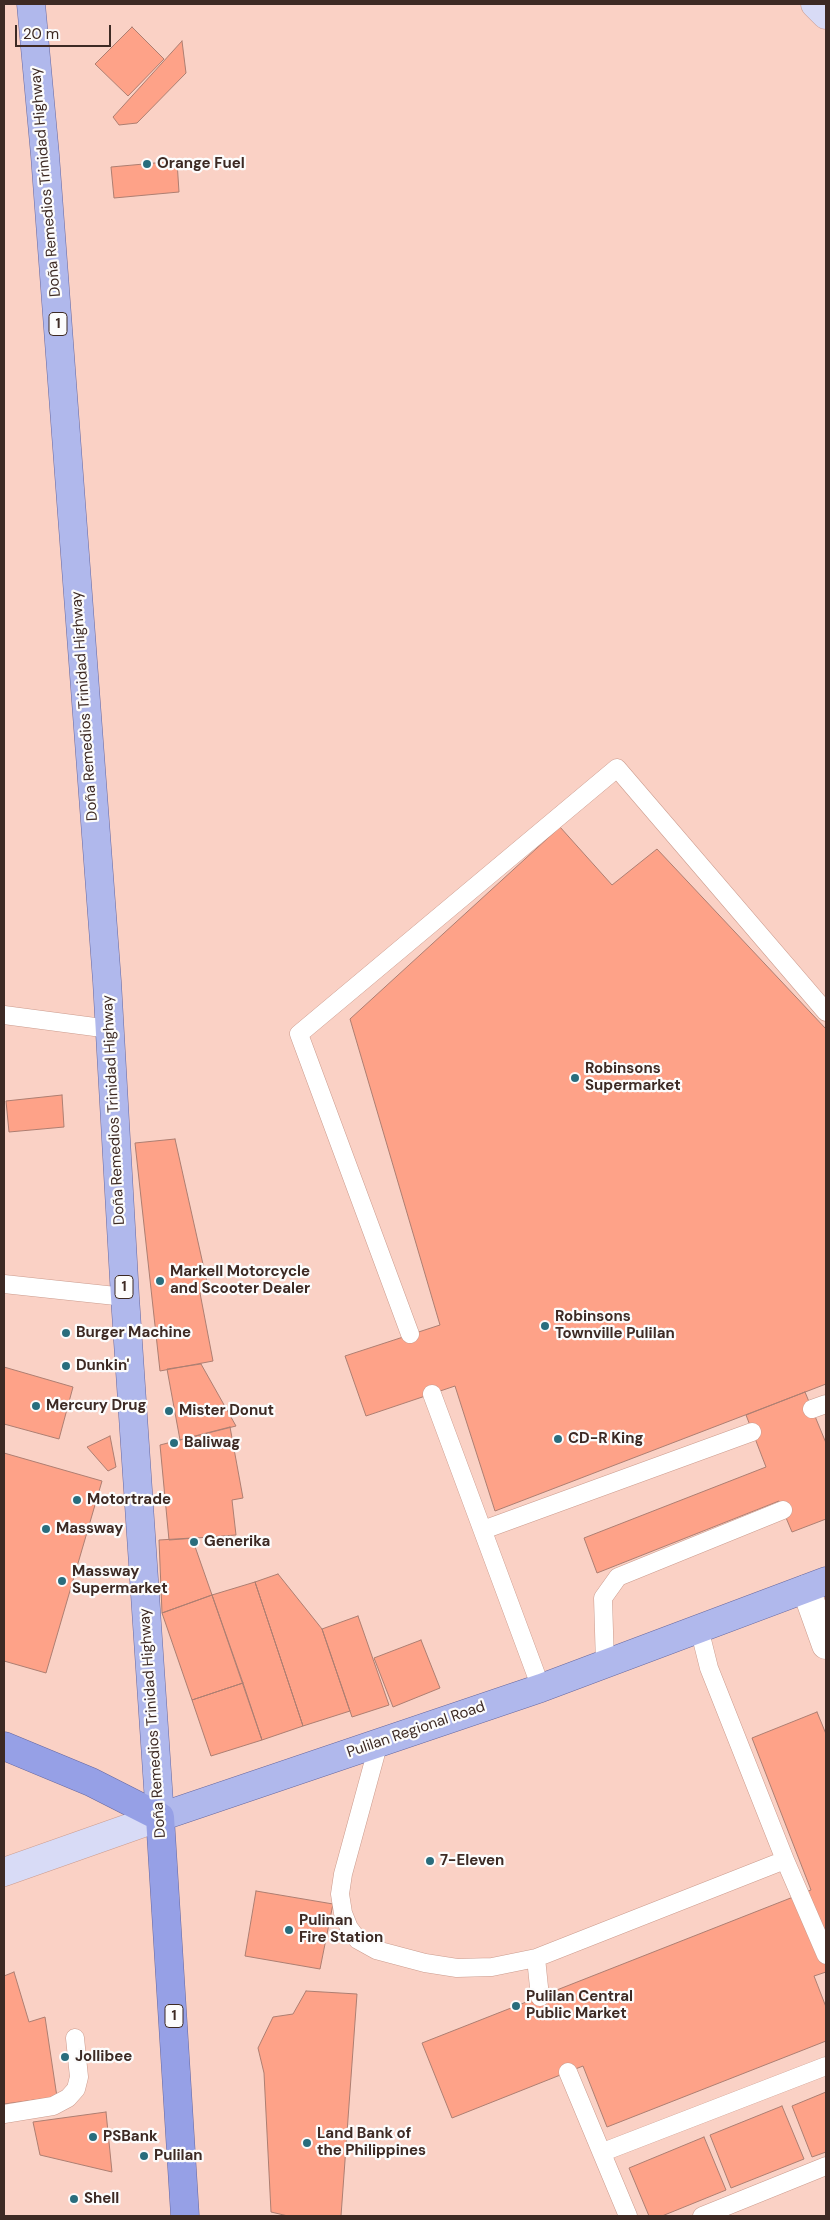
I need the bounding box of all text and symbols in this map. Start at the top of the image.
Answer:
scale bar [18,15,114,47]
text: 20 m [23,24,59,44]
street label: Doña Remedios Trinidad Highway [27,66,65,298]
place label: Orange Fuel [157,155,245,173]
marker: Orange Fuel [141,158,153,170]
road number: 1 [49,312,67,336]
street label: Doña Remedios Trinidad Highway [68,590,102,822]
street label: Doña Remedios Trinidad Highway [99,994,129,1226]
place label: Robinsons Supermarket [585,1060,681,1095]
marker: Robinsons Supermarket [569,1072,581,1084]
place label: Markell Motorcycle and Scooter Dealer [170,1263,310,1298]
road number: 1 [115,1275,133,1298]
marker: Markell Motorcycle and Scooter Dealer [154,1275,166,1287]
place label: Robinsons Townville Pulilan [555,1308,675,1343]
marker: Robinsons Townville Pulilan [539,1320,551,1332]
place label: Burger Machine [76,1324,191,1342]
marker: Burger Machine [60,1327,72,1339]
place label: Dunkin' [76,1357,129,1375]
marker: Dunkin' [60,1360,72,1372]
place label: Mercury Drug [46,1397,146,1415]
marker: Mercury Drug [30,1400,42,1412]
place label: Mister Donut [179,1402,274,1420]
marker: Mister Donut [163,1405,175,1417]
place label: CD-R King [568,1430,643,1448]
marker: CD-R King [552,1433,564,1445]
place label: Baliwag [184,1434,240,1452]
marker: Baliwag [168,1437,180,1449]
place label: Motortrade [87,1491,171,1509]
marker: Motortrade [71,1494,83,1506]
place label: Massway [56,1520,123,1538]
marker: Massway [40,1523,52,1535]
place label: Generika [204,1533,270,1551]
marker: Generika [188,1536,200,1548]
place label: Massway Supermarket [72,1563,168,1598]
marker: Massway Supermarket [56,1575,68,1587]
street label: Doña Remedios Trinidad Highway [136,1607,170,1839]
street label: Pulilan Regional Road [344,1698,488,1762]
place label: 7-Eleven [440,1852,504,1870]
marker: 7-Eleven [424,1855,436,1867]
place label: Pulinan Fire Station [299,1912,383,1947]
marker: Pulinan Fire Station [283,1924,295,1936]
place label: Pulilan Central Public Market [526,1988,633,2023]
marker: Pulilan Central Public Market [510,2000,522,2012]
road number: 1 [165,2004,183,2028]
place label: Jollibee [75,2048,132,2066]
marker: Jollibee [59,2051,71,2063]
place label: Land Bank of the Philippines [317,2125,426,2160]
place label: PSBank [103,2128,158,2146]
marker: PSBank [87,2131,99,2143]
marker: Land Bank of the Philippines [301,2137,313,2149]
place label: Pulilan [154,2147,203,2165]
marker: Pulilan [138,2150,150,2162]
place label: Shell [84,2190,119,2208]
marker: Shell [68,2193,80,2205]

